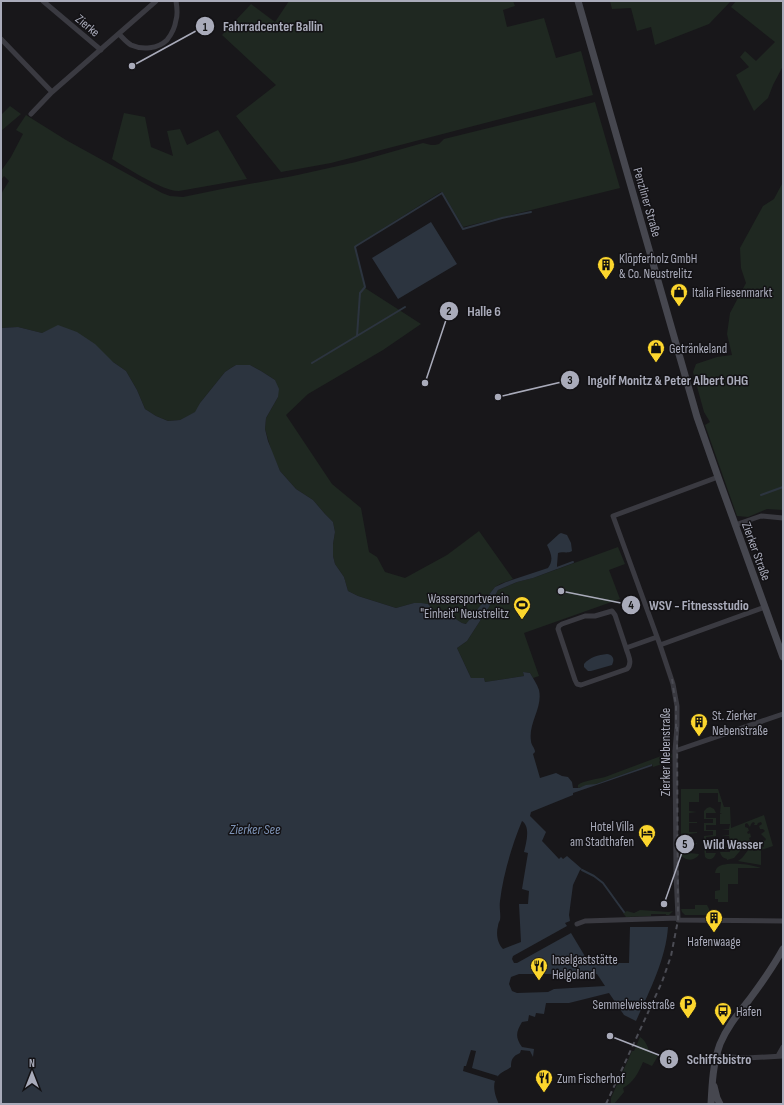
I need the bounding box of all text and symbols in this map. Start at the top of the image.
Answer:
street label: Zierke [72,11,103,40]
callout: Fahrradcenter Ballin [195,13,331,39]
text: Fahrradcenter Ballin [223,18,323,35]
text: 1 [203,20,208,35]
street label: Penzliner Straße [630,166,665,239]
place label: Klöpferholz GmbH & Co. Neustrelitz [619,251,697,282]
building icon: Klöpferholz GmbH & Co. Neustrelitz [596,255,616,280]
shop icon: Italia Fliesenmarkt [669,282,689,307]
place label: Italia Fliesenmarkt [692,285,773,301]
callout: Halle 6 [439,298,509,324]
text: Halle 6 [467,303,501,320]
text: 2 [446,304,452,319]
shop icon: Getränkeland [646,338,666,363]
place label: Getränkeland [669,341,727,357]
callout: Ingolf Monitz & Peter Albert OHG [560,367,757,393]
text: Ingolf Monitz & Peter Albert OHG [588,372,748,389]
text: 3 [567,373,573,388]
street label: Zierker Straße [738,520,774,583]
place label: Wassersportverein "Einheit" Neustrelitz [420,591,509,622]
callout: WSV - Fitnessstudio [621,592,757,618]
sports icon: Wassersportverein "Einheit" Neustrelitz [512,595,532,620]
text: WSV - Fitnessstudio [649,597,749,614]
text: 4 [628,598,634,613]
street label: Zierker Nebenstraße [658,708,674,796]
place label: St. Zierker Nebenstraße [712,708,768,739]
building icon: St. Zierker Nebenstraße [689,712,709,737]
place label: Hotel Villa am Stadthafen [570,819,634,850]
water label: Zierker See [228,821,281,838]
hotel icon: Hotel Villa am Stadthafen [637,823,657,848]
callout: Wild Wasser [675,831,771,857]
text: Wild Wasser [703,836,764,853]
text: 5 [682,837,688,852]
building icon: Hafenwaage [704,908,724,933]
place label: Hafenwaage [687,934,741,950]
place label: Inselgaststätte Helgoland [552,952,618,983]
restaurant icon: Inselgaststätte Helgoland [529,956,549,981]
parking icon: Semmelweisstraße [678,994,698,1019]
place label: Semmelweisstraße [593,997,675,1013]
bus stop icon: Hafen [713,1001,733,1026]
place label: Hafen [736,1004,762,1020]
callout: Schiffsbistro [659,1046,760,1072]
text: Schiffsbistro [687,1051,751,1068]
north arrow [12,1053,52,1093]
text: 6 [666,1053,672,1068]
text: N [29,1057,35,1070]
restaurant icon: Zum Fischerhof [534,1068,554,1093]
place label: Zum Fischerhof [557,1071,625,1087]

